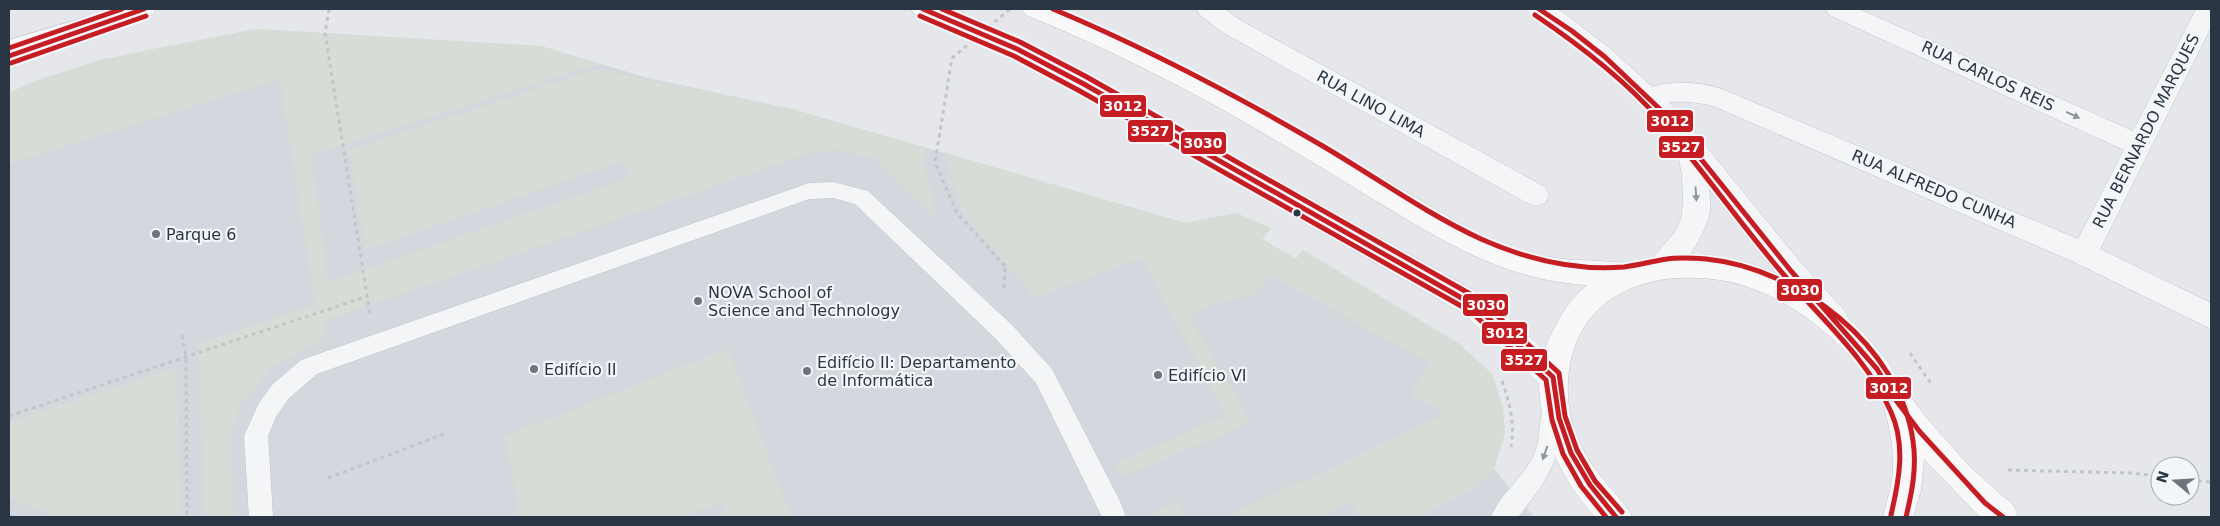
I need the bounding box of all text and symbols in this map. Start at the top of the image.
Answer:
street label: RUA BERNARDO MARQUES [2089,31,2203,231]
street label: RUA CARLOS REIS [1919,37,2057,115]
street label: RUA LINO LIMA [1314,66,1428,142]
line badge: 3012 [1099,94,1147,118]
text: 3012 [1104,98,1142,114]
line badge: 3012 [1646,109,1694,133]
one-way arrow [2066,112,2080,120]
text: 3012 [1651,113,1689,129]
line badge: 3527 [1127,119,1174,143]
text: 3527 [1131,123,1169,139]
line badge: 3030 [1180,131,1227,155]
text: 3030 [1184,135,1223,151]
line badge: 3527 [1658,135,1705,159]
text: 3527 [1662,139,1700,155]
street label: RUA ALFREDO CUNHA [1849,146,2019,232]
one-way arrow [1693,186,1701,202]
unlabelled marker [1292,208,1302,218]
place label: Parque 6 [166,225,236,244]
marker: Parque 6 [150,228,162,240]
line badge: 3030 [1776,278,1823,302]
text: 3030 [1781,282,1820,298]
place label: NOVA School of Science and Technology [708,283,900,320]
line badge: 3030 [1462,293,1509,317]
marker: NOVA School of Science and Technology [692,295,704,307]
text: 3030 [1467,297,1506,313]
line badge: 3012 [1481,321,1528,345]
text: 3012 [1486,325,1524,341]
line badge: 3527 [1500,348,1548,372]
text: 3527 [1505,352,1543,368]
place label: Edifício II: Departamento de Informática [817,353,1016,390]
place label: Edifício II [544,360,616,379]
marker: Edifício II [528,363,540,375]
marker: Edifício II: Departamento de Informática [801,365,813,377]
place label: Edifício VI [1168,366,1247,385]
marker: Edifício VI [1152,369,1164,381]
line badge: 3012 [1865,376,1912,400]
text: 3012 [1870,380,1908,396]
one-way arrow [1541,445,1548,460]
north arrow [2150,456,2200,506]
text: N [2153,469,2172,485]

